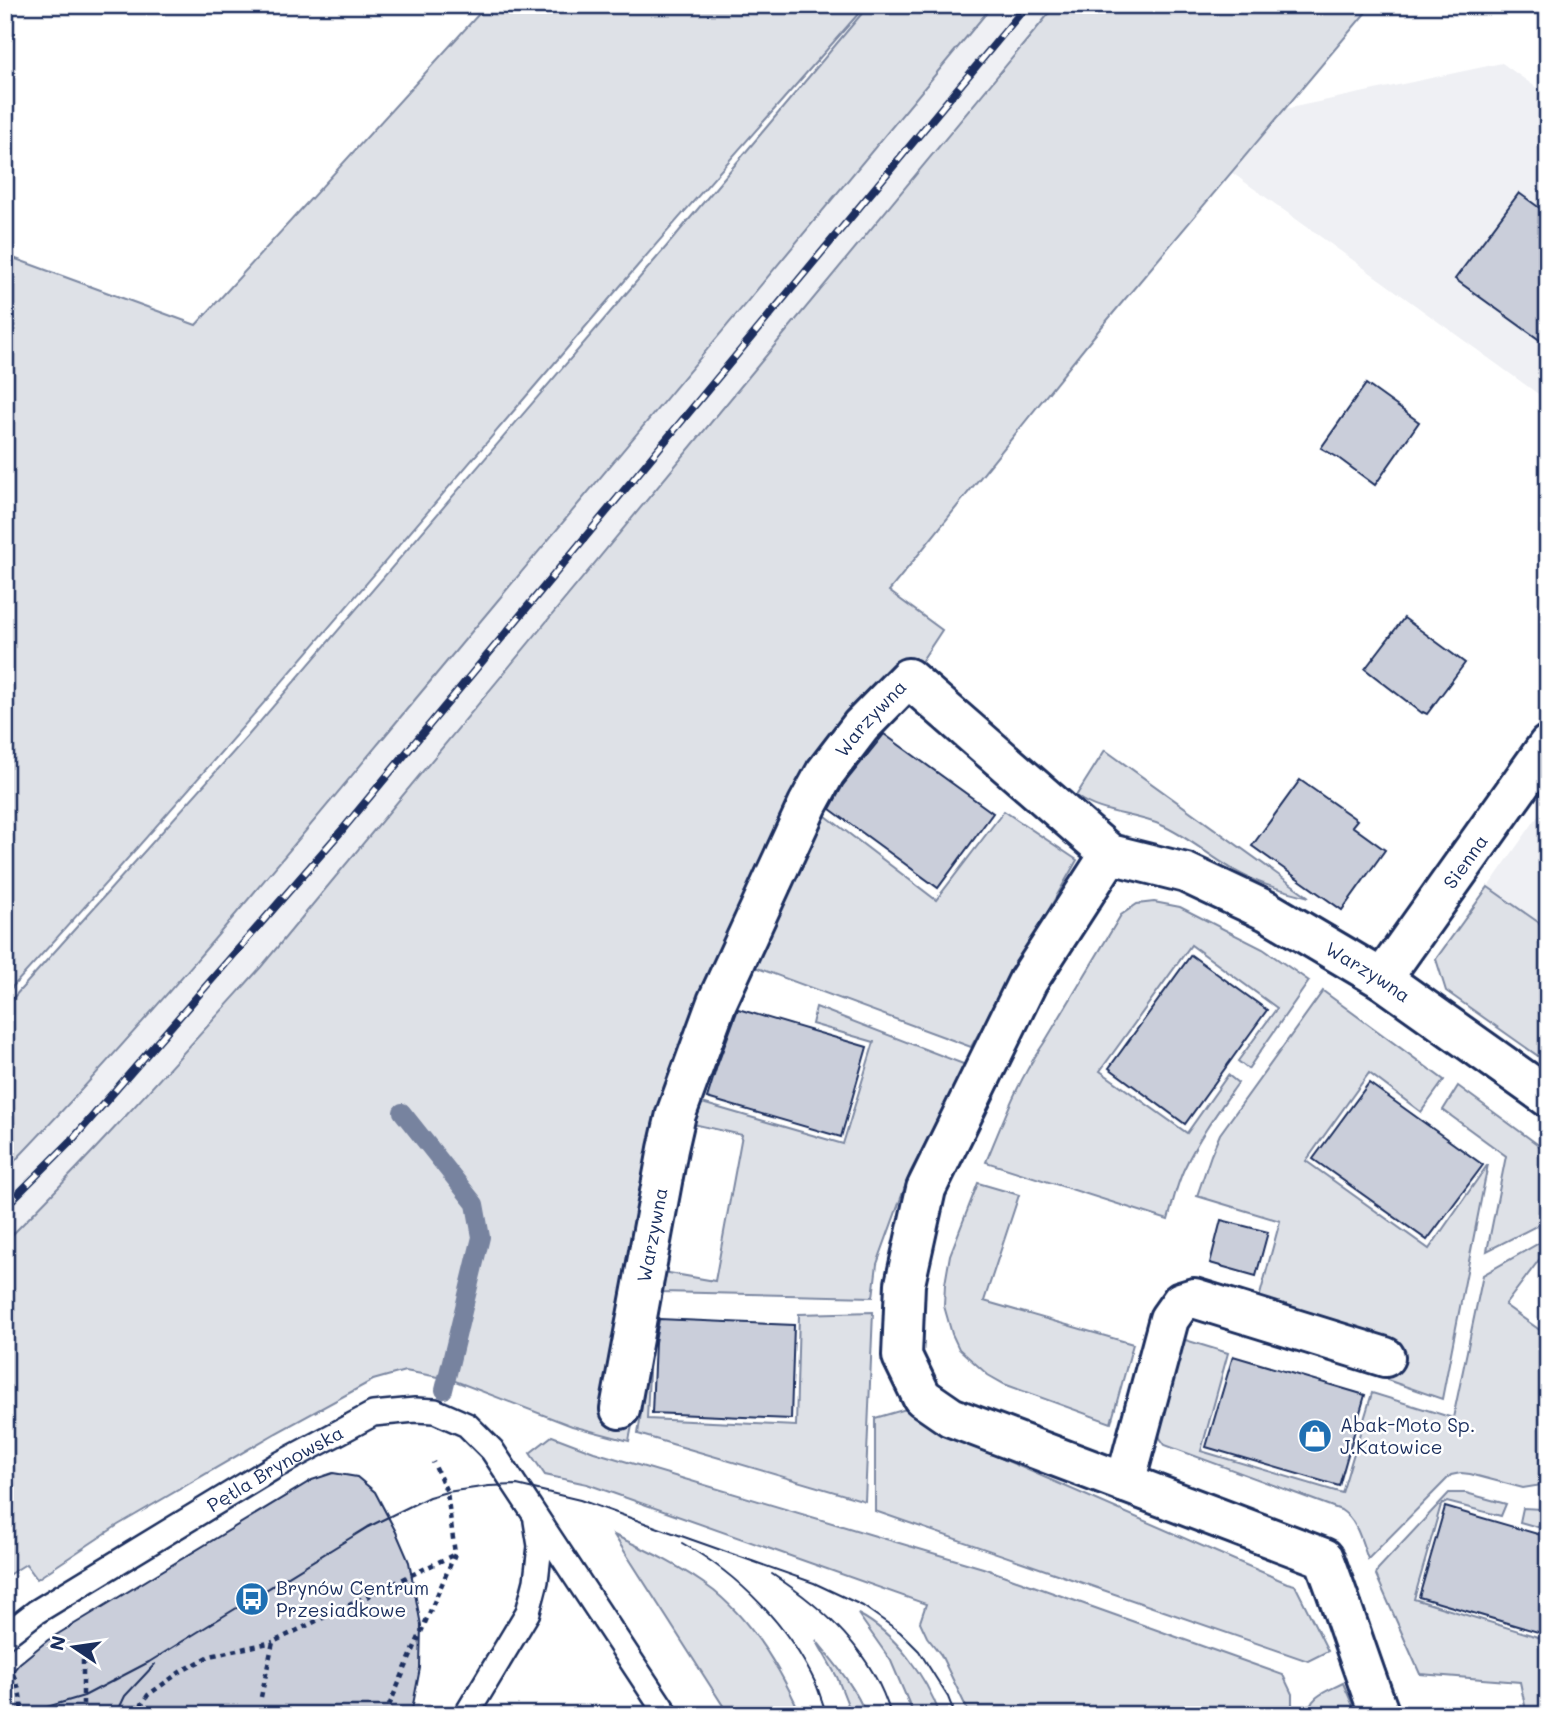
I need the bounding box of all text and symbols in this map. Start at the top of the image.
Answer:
street label: Warzywna [829,674,911,762]
street label: Sienna [1437,829,1493,893]
street label: Warzywna [1321,936,1416,1008]
street label: Warzywna [631,1186,673,1284]
place label: Abak-Moto Sp. J.Katowice [1340,1412,1475,1459]
shop icon: Abak-Moto Sp. J.Katowice [1296,1417,1334,1455]
street label: Pętla Brynowska [202,1419,347,1517]
place label: Brynów Centrum Przesiadkowe [276,1575,429,1622]
bus stop icon: Brynów Centrum Przesiadkowe [233,1580,271,1618]
north arrow [38,1612,108,1682]
text: N [43,1633,71,1653]

